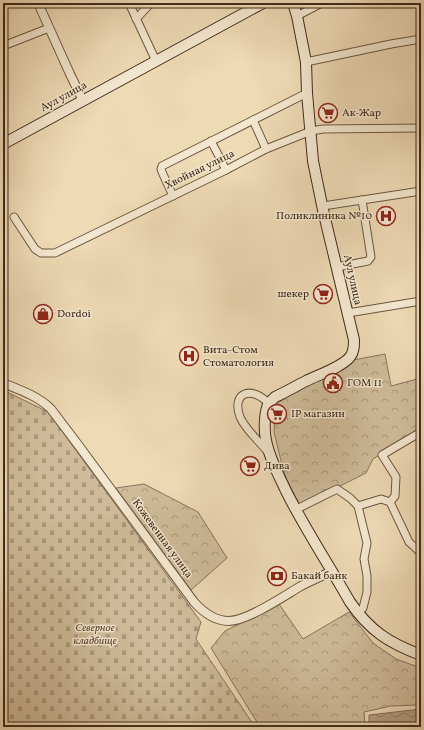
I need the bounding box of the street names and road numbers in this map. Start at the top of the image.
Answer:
street label: Аул улица [38,78,90,116]
street label: Хвойная улица [163,146,238,193]
street label: Аул улица [339,253,365,307]
street label: Кожевенная улица [128,496,196,582]

